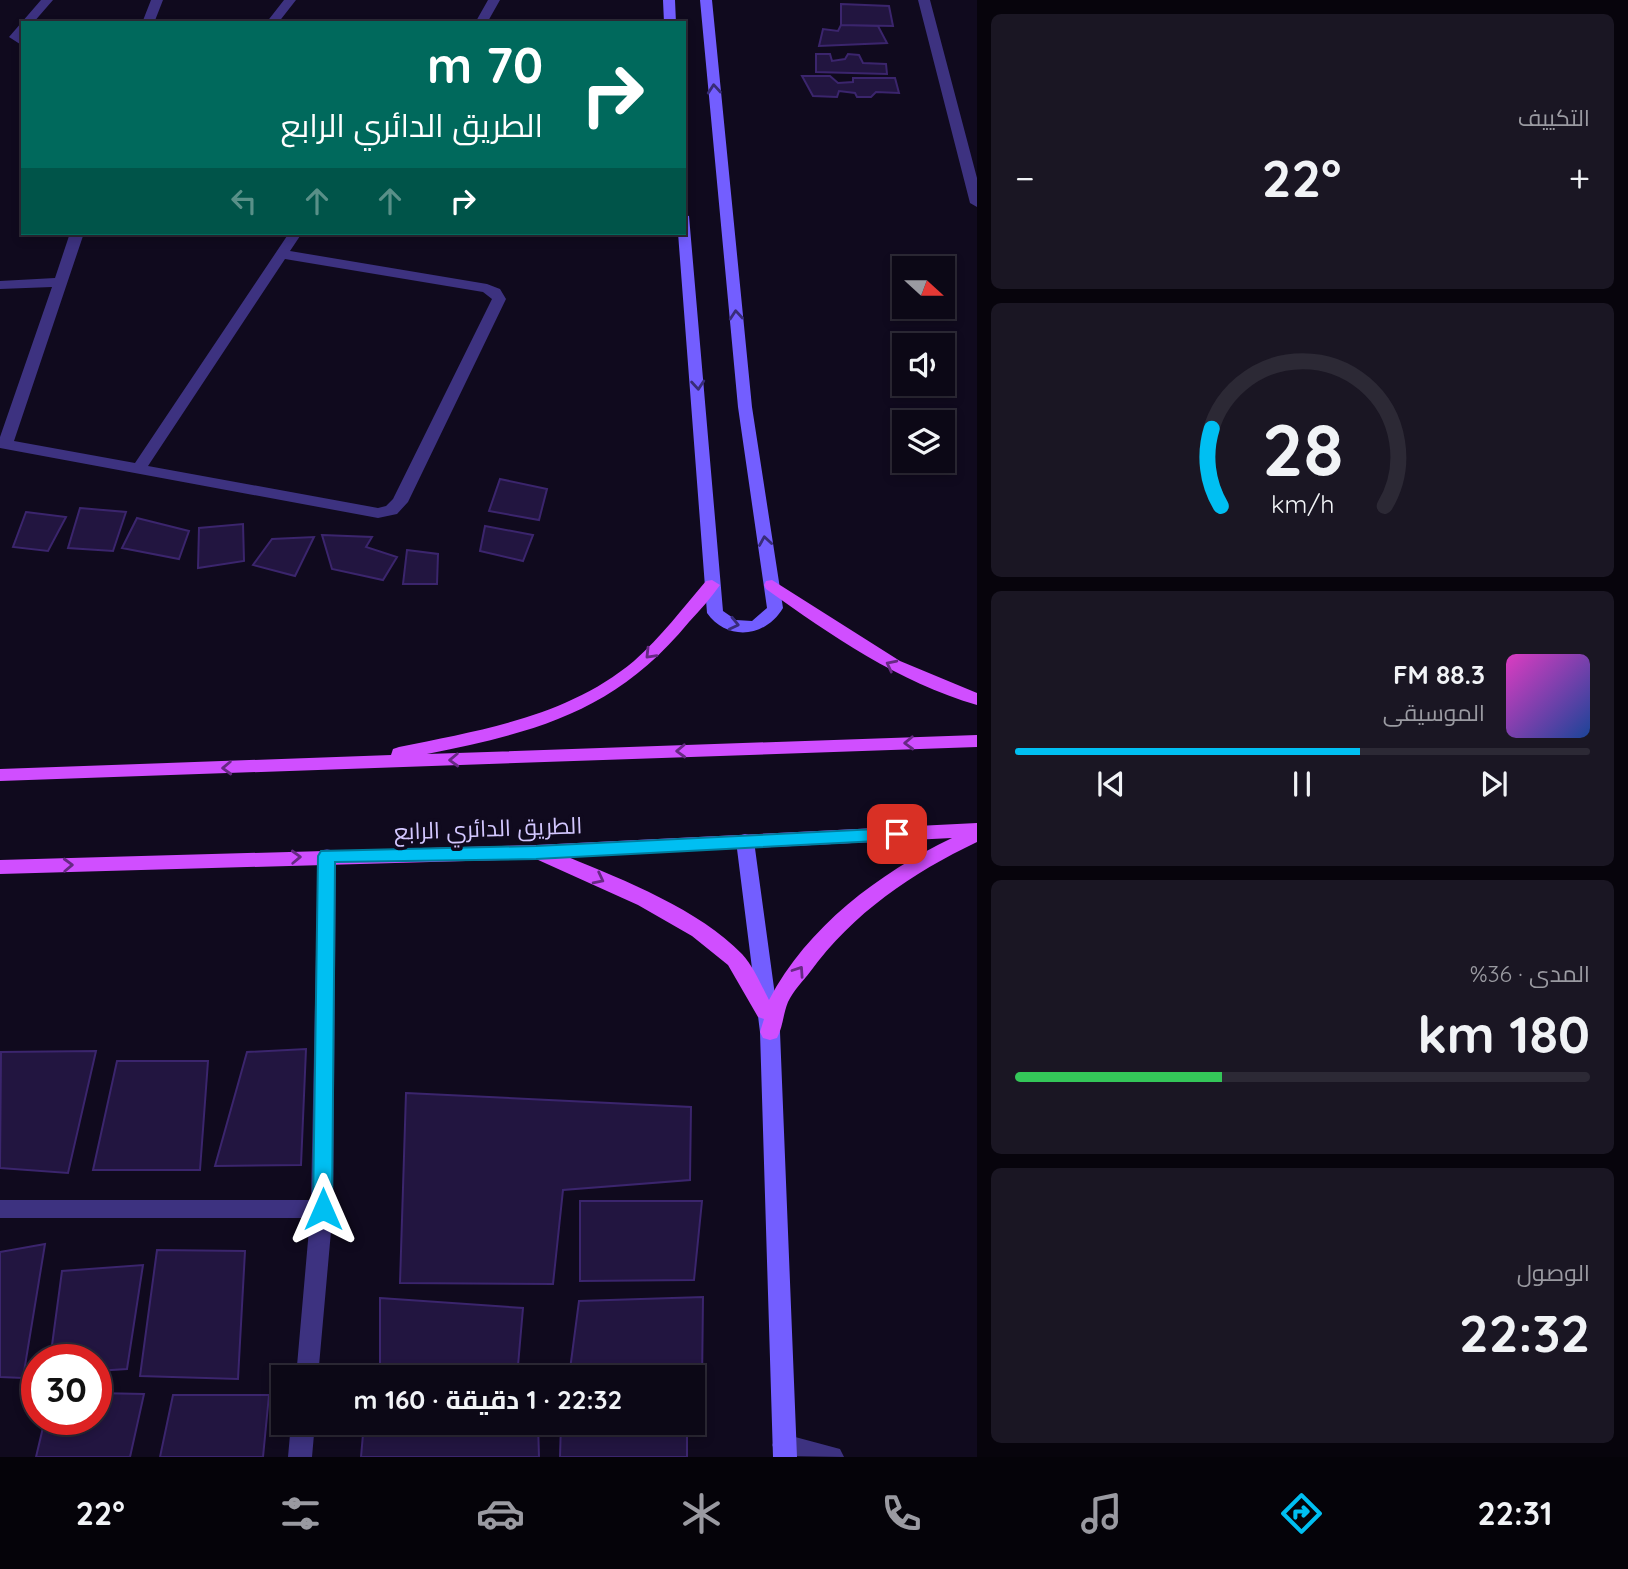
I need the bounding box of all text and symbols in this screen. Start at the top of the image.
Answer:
text: 70 m [427,34,543,95]
icon: right [567,49,658,140]
one-way arrow [707,83,722,94]
text: التكييف [1518,103,1590,132]
text: الطريق الدائري الرابع [281,105,543,145]
text: 22° [1262,145,1341,210]
text: − [1015,154,1035,202]
text: + [1569,154,1590,202]
icon: left [225,182,263,220]
icon: ahead [298,182,336,220]
icon: ahead [371,182,409,220]
icon: right [444,182,482,220]
north arrow [892,256,956,318]
map controls [892,256,955,473]
one-way arrow [729,309,744,320]
button: sound [892,333,955,396]
one-way arrow [690,380,705,391]
text: 28 [1262,403,1343,494]
button: layers [892,410,955,473]
text: km/h [1271,488,1334,519]
one-way arrow [758,535,773,547]
one-way arrow [728,616,740,630]
one-way arrow [646,646,658,659]
text: 88.3 FM [1393,658,1485,691]
one-way arrow [886,659,898,673]
text: الموسيقى [1383,698,1485,727]
one-way arrow [903,736,914,751]
one-way arrow [676,743,687,758]
one-way arrow [448,752,459,767]
one-way arrow [221,760,232,775]
icon: previous [1092,765,1130,803]
icon: pause [1283,765,1321,803]
icon: next [1475,765,1513,803]
pin [867,804,927,864]
street label: الطريق الدائري الرابع [393,810,583,850]
icon: arrive [878,815,916,853]
one-way arrow [291,849,301,865]
one-way arrow [63,857,74,873]
one-way arrow [592,870,604,884]
text: المدى · 36% [1470,959,1590,988]
one-way arrow [791,966,803,979]
text: 180 km [1417,1001,1590,1066]
position arrow [286,1172,360,1246]
text: الوصول [1517,1258,1590,1287]
text: 22:32 [1459,1300,1590,1365]
speed limit sign: 30 [21,1344,112,1435]
text: 22:32 · 1 دقيقة · 160 m [354,1383,622,1416]
icon: filters [276,1489,325,1538]
icon: car [476,1489,525,1538]
icon: climate [677,1489,726,1538]
icon: phone [877,1489,926,1538]
icon: music [1077,1489,1126,1538]
icon: directions [1277,1489,1326,1538]
text: 22° [76,1493,125,1533]
text: 22:31 [1478,1493,1552,1533]

